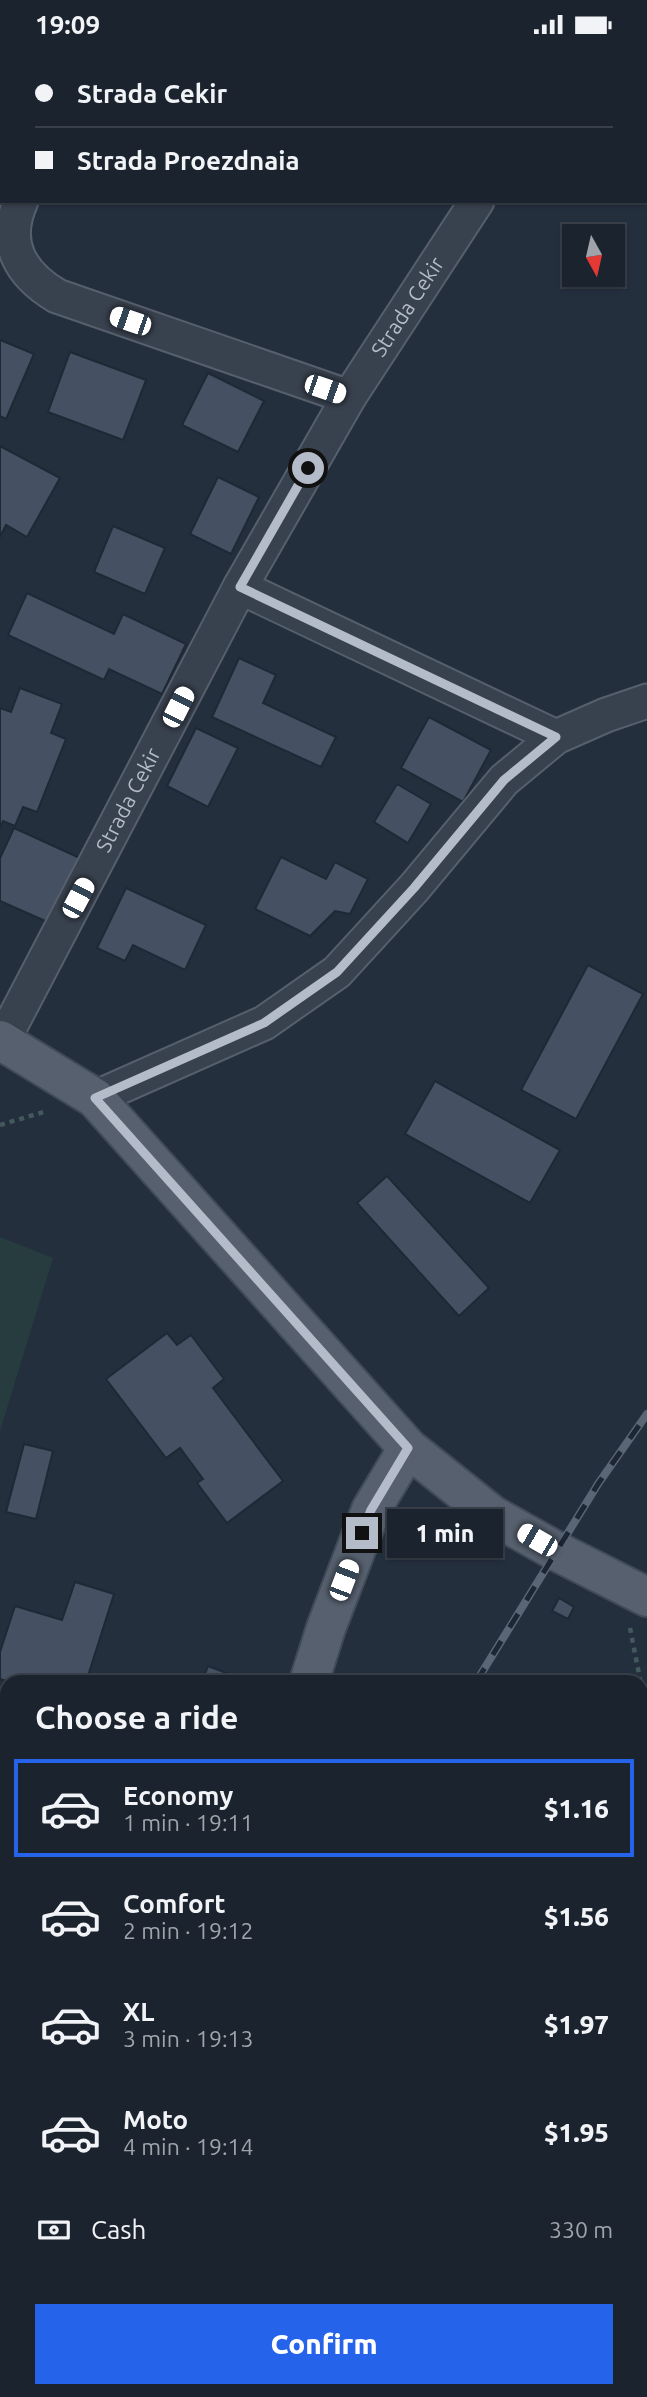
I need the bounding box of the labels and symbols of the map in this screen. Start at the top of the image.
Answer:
north arrow [562,224,625,287]
street label: Strada Cekir [366,252,448,361]
car [107,304,154,338]
car [302,372,349,406]
route start [292,452,324,484]
car [160,684,197,730]
street label: Strada Cekir [91,743,165,856]
car [59,875,98,921]
callout: 1 min [386,1509,502,1557]
route end [346,1517,378,1549]
car [514,1520,561,1560]
car [327,1557,362,1603]

